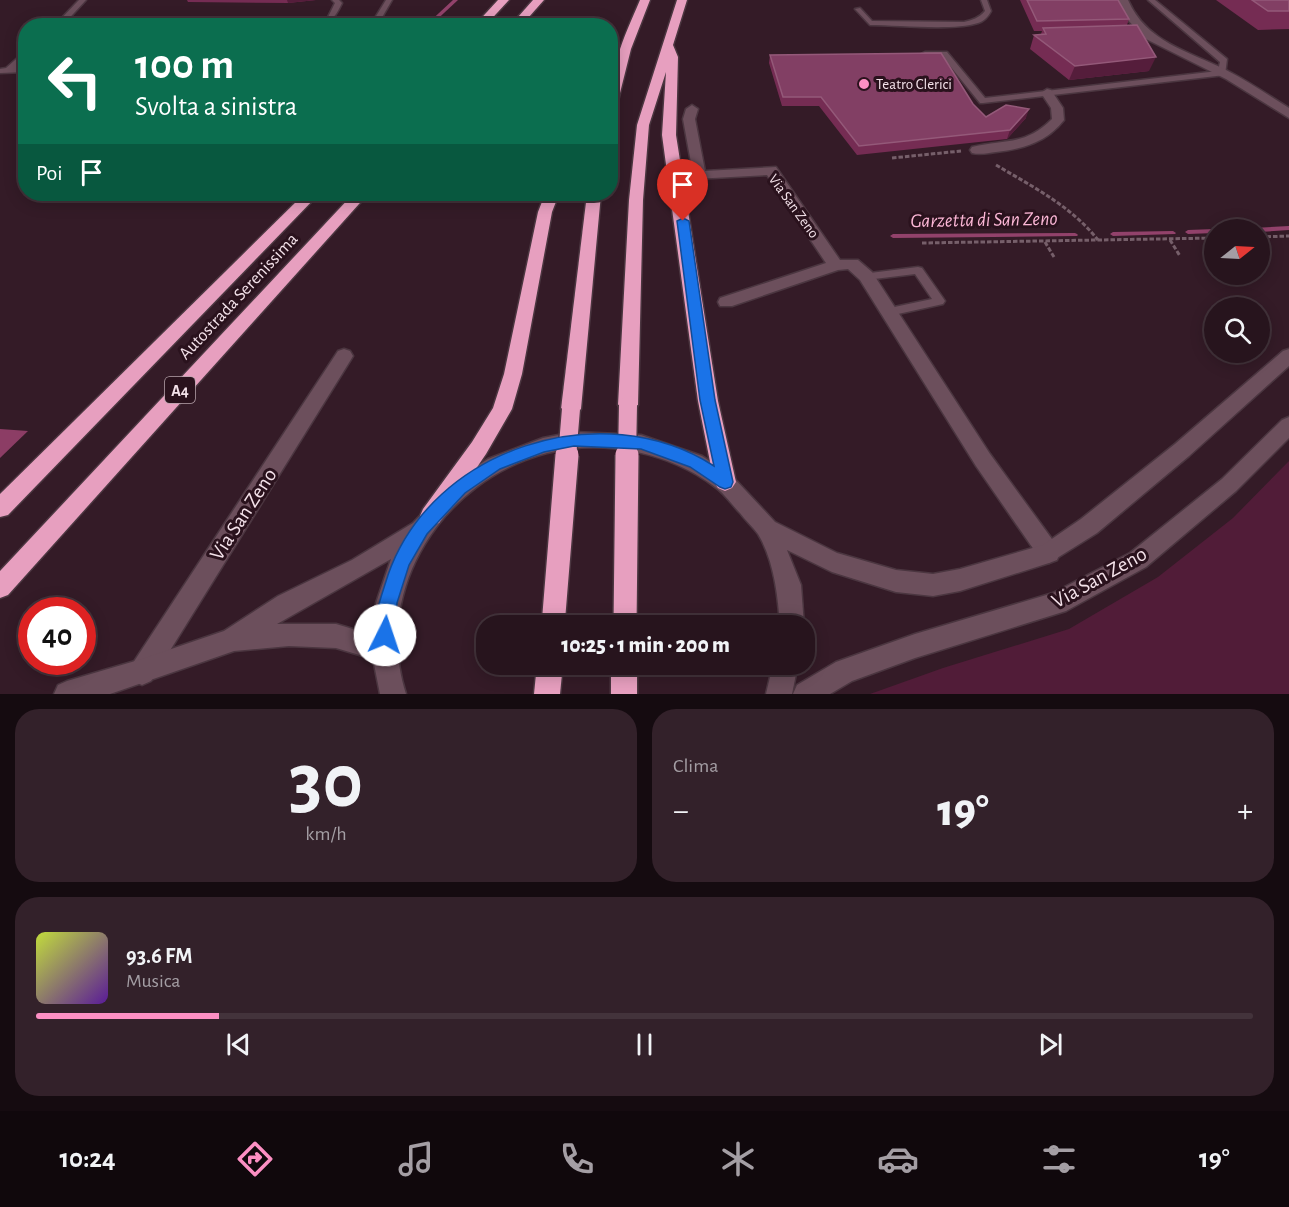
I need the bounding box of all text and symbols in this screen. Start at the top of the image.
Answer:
icon: left [36,42,114,120]
text: 100 m [135,44,234,86]
marker: Teatro Clerici [857,77,871,91]
place label: Teatro Clerici [876,77,952,92]
text: Svolta a sinistra [135,93,297,120]
icon: arrive [75,156,108,189]
pin [657,159,708,221]
text: Poi [36,162,63,184]
icon: arrive [666,168,699,201]
street label: Via San Zeno [766,172,822,241]
water label: Garzetta di San Zeno [910,209,1058,231]
north arrow [1204,219,1270,285]
map controls [1204,219,1270,363]
street label: Autostrada Serenissima [176,230,302,363]
button: search [1204,297,1270,363]
road number: A4 [165,377,195,403]
street label: Via San Zeno [206,465,281,564]
street label: Via San Zeno [1048,543,1150,612]
speed limit sign: 40 [18,597,96,675]
position arrow [353,603,417,667]
text: 10:25 · 1 min · 200 m [561,634,730,656]
text: 30 [289,744,363,822]
text: Clima [673,756,718,776]
text: 19° [937,789,989,834]
text: − [673,795,689,828]
text: + [1237,795,1253,828]
text: km/h [305,824,347,844]
text: 93.6 FM [126,945,192,967]
text: Musica [126,971,181,991]
icon: previous [222,1028,255,1061]
icon: pause [628,1028,661,1061]
icon: next [1034,1028,1067,1061]
icon: directions [234,1138,276,1180]
icon: music [395,1138,437,1180]
icon: phone [556,1138,598,1180]
icon: climate [717,1138,759,1180]
icon: car [877,1138,919,1180]
icon: filters [1038,1138,1080,1180]
text: 10:24 [59,1145,116,1172]
text: 19° [1199,1145,1230,1172]

